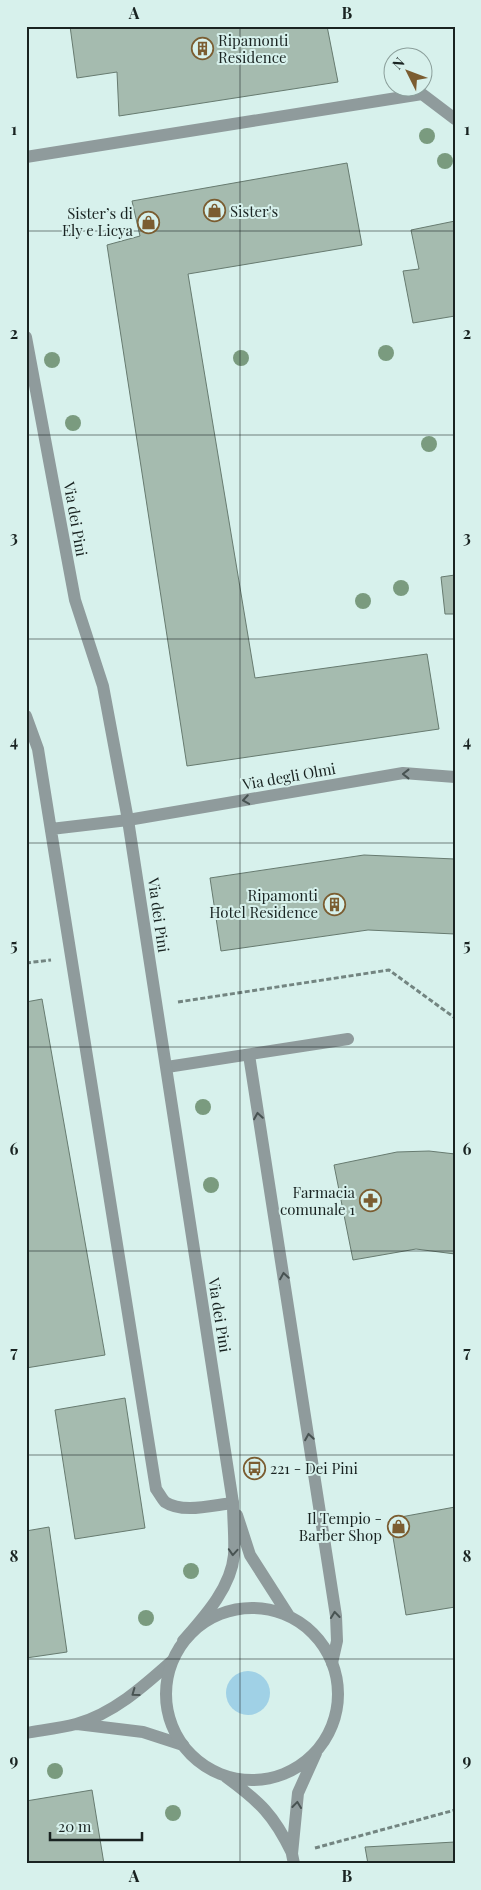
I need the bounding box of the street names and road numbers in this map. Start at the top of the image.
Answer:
street label: Via dei Pini [59,479,93,558]
street label: Via degli Olmi [240,758,338,794]
street label: Via dei Pini [144,875,174,954]
street label: Via dei Pini [204,1275,236,1354]

